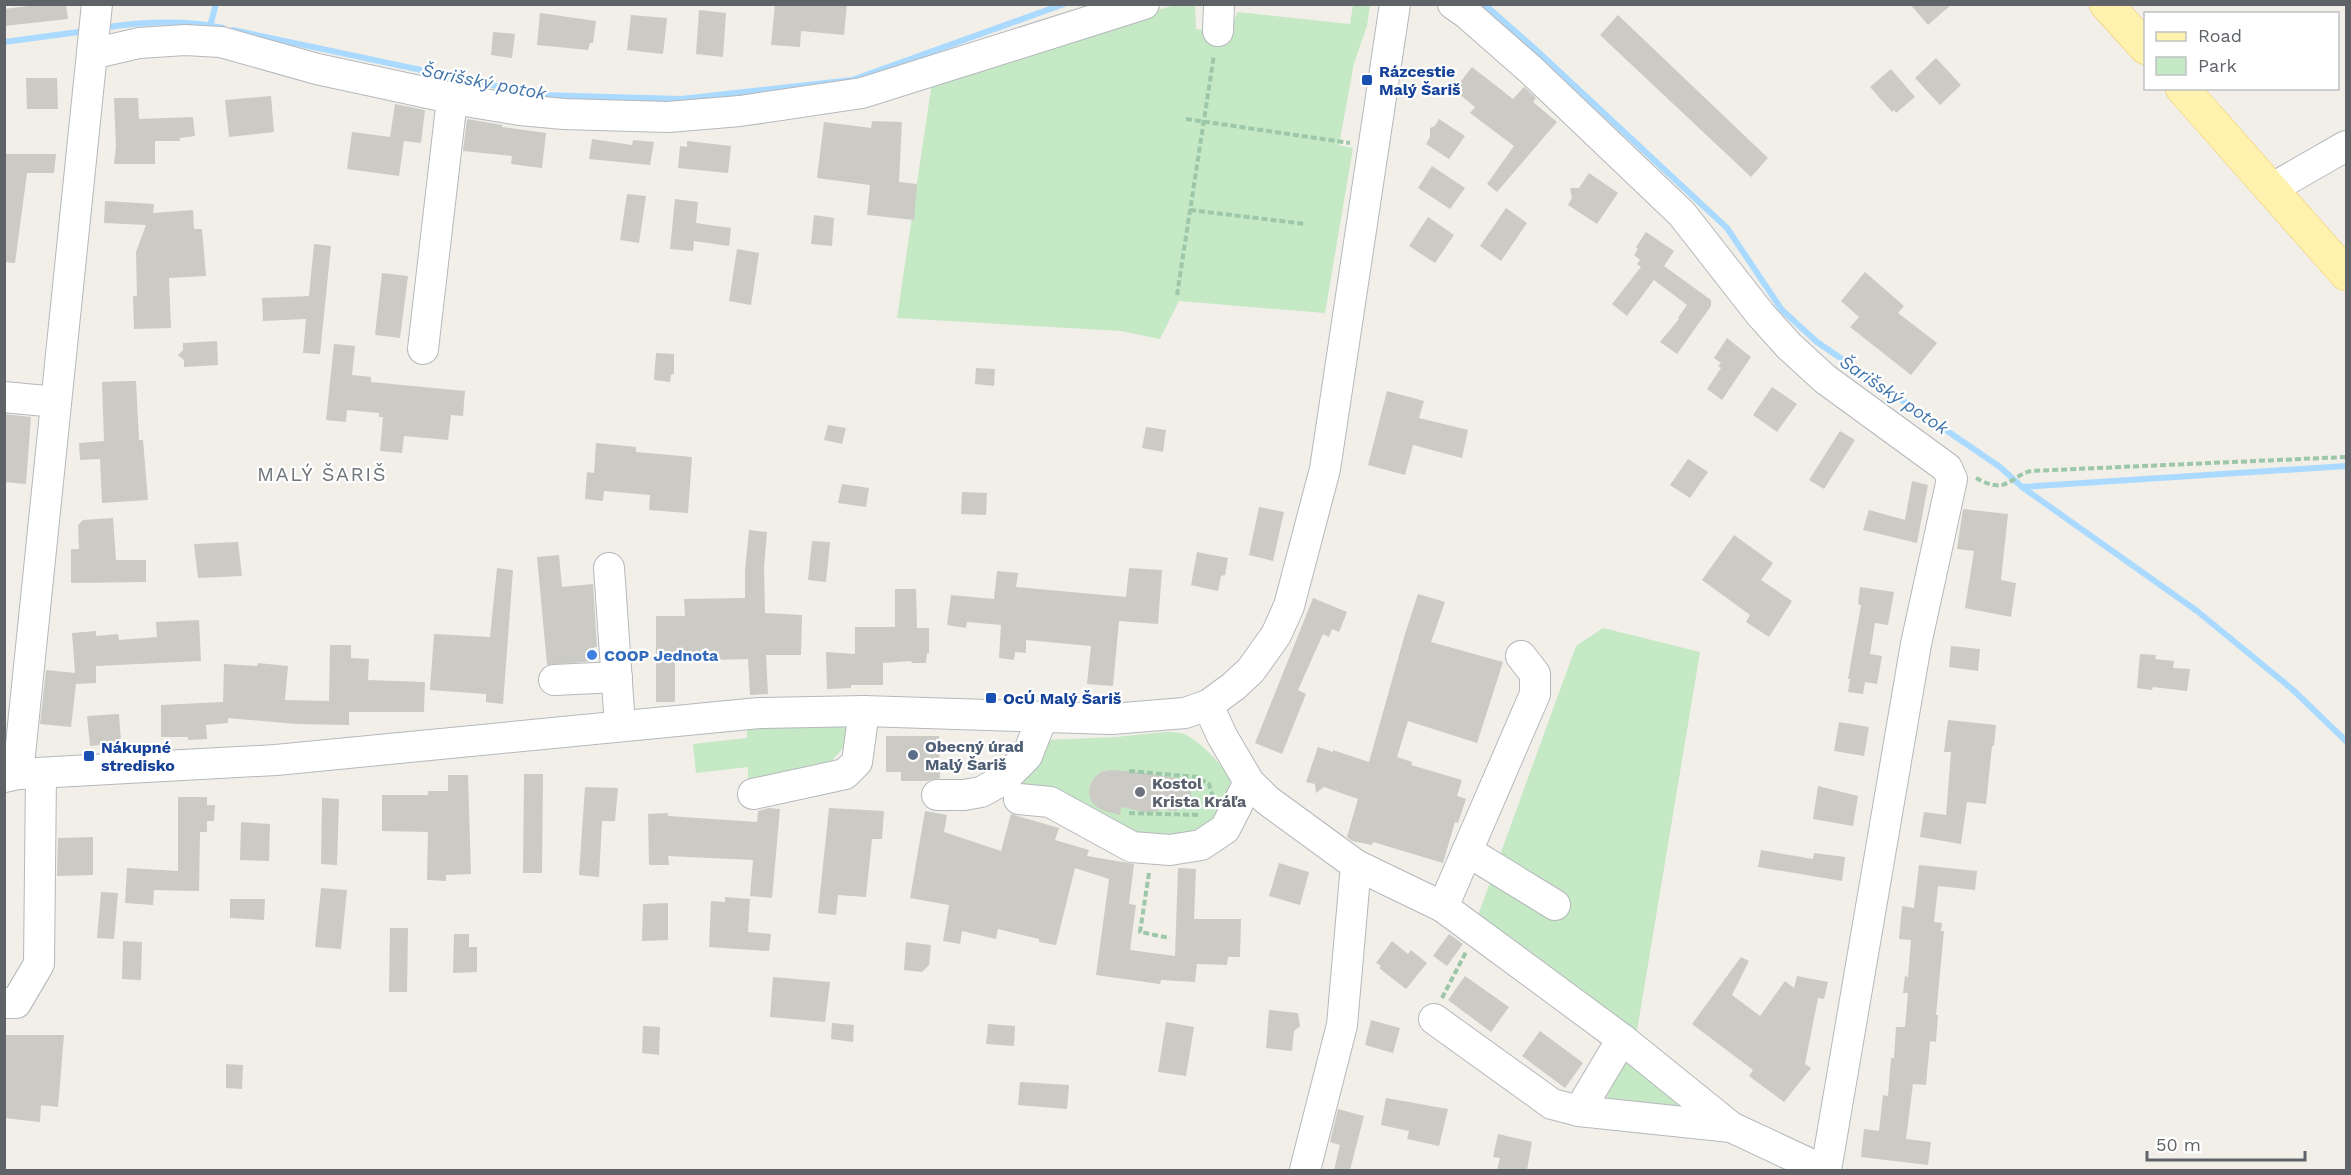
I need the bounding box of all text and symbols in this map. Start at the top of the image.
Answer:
legend [2144,12,2339,90]
text: Road [2198,25,2242,46]
text: Park [2198,55,2237,76]
water label: Šarišský potok [420,59,549,104]
place label: Rázcestie Malý Šariš [1379,62,1461,99]
marker: Rázcestie Malý Šariš [1360,73,1374,87]
water label: Šarišský potok [1836,351,1954,439]
district label: MALÝ ŠARIŠ [257,462,387,486]
place label: COOP Jednota [604,646,719,665]
marker: COOP Jednota [585,648,599,662]
place label: OcÚ Malý Šariš [1003,689,1122,708]
marker: OcÚ Malý Šariš [984,691,998,705]
place label: Obecný úrad Malý Šariš [925,737,1024,774]
place label: Nákupné stredisko [101,738,175,775]
marker: Obecný úrad Malý Šariš [906,748,920,762]
marker: Nákupné stredisko [82,749,96,763]
place label: Kostol Krista Kráľa [1152,774,1247,811]
marker: Kostol Krista Kráľa [1133,785,1147,799]
scale bar [2147,1124,2304,1162]
text: 50 m [2156,1134,2201,1155]

